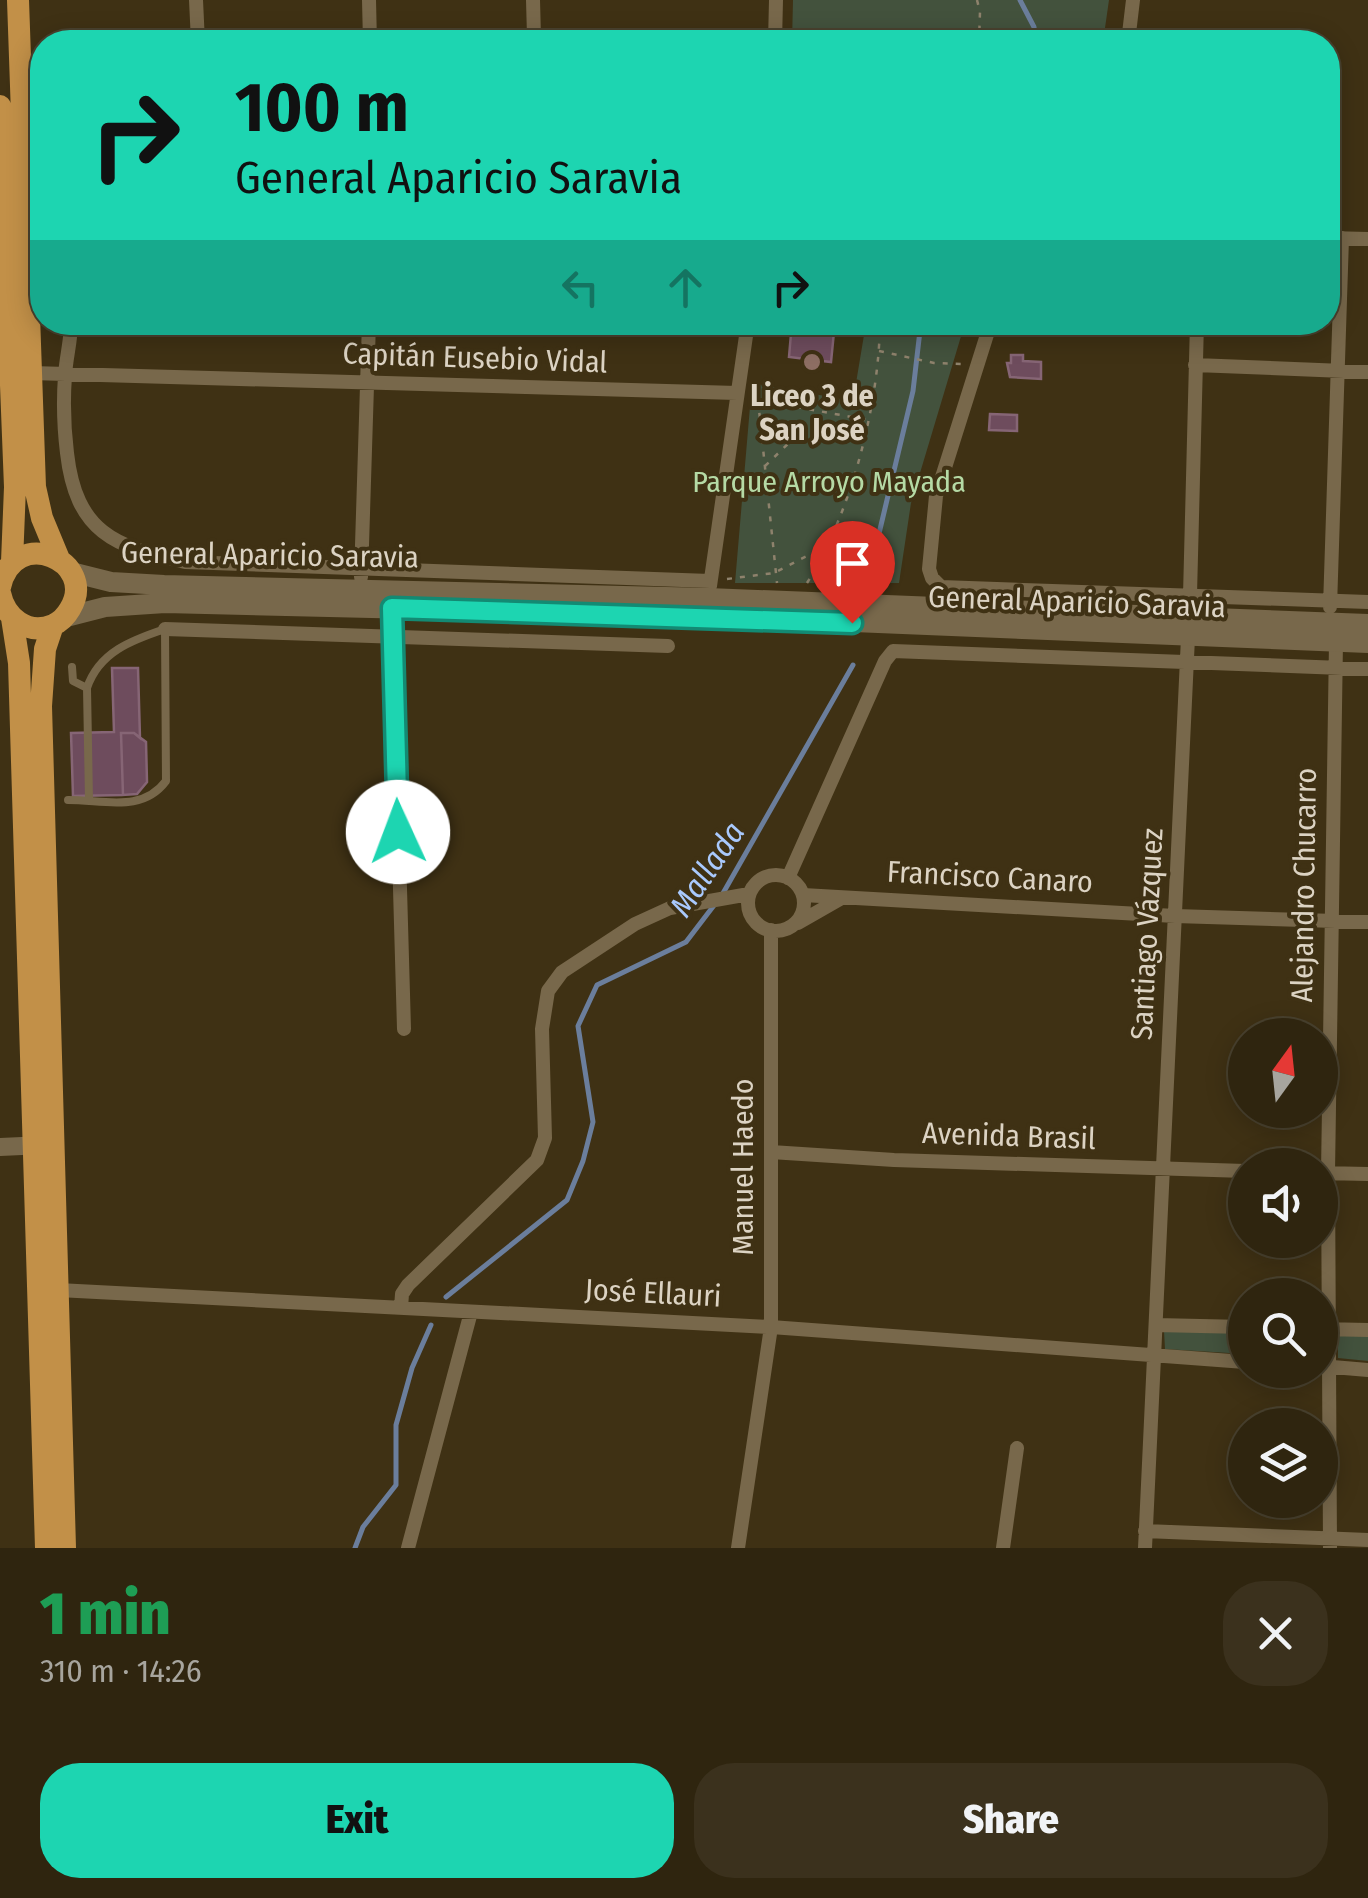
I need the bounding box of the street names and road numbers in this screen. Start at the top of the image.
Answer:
street label: Capitán Eusebio Vidal [342,335,608,381]
street label: General Aparicio Saravia [121,534,419,576]
street label: General Aparicio Saravia [927,579,1227,625]
street label: Alejandro Chucarro [1284,767,1324,1003]
street label: Santiago Vázquez [1123,827,1171,1041]
street label: Francisco Canaro [886,854,1094,900]
street label: Manuel Haedo [725,1079,761,1255]
street label: Avenida Brasil [922,1115,1097,1157]
street label: José Ellauri [584,1271,722,1315]

